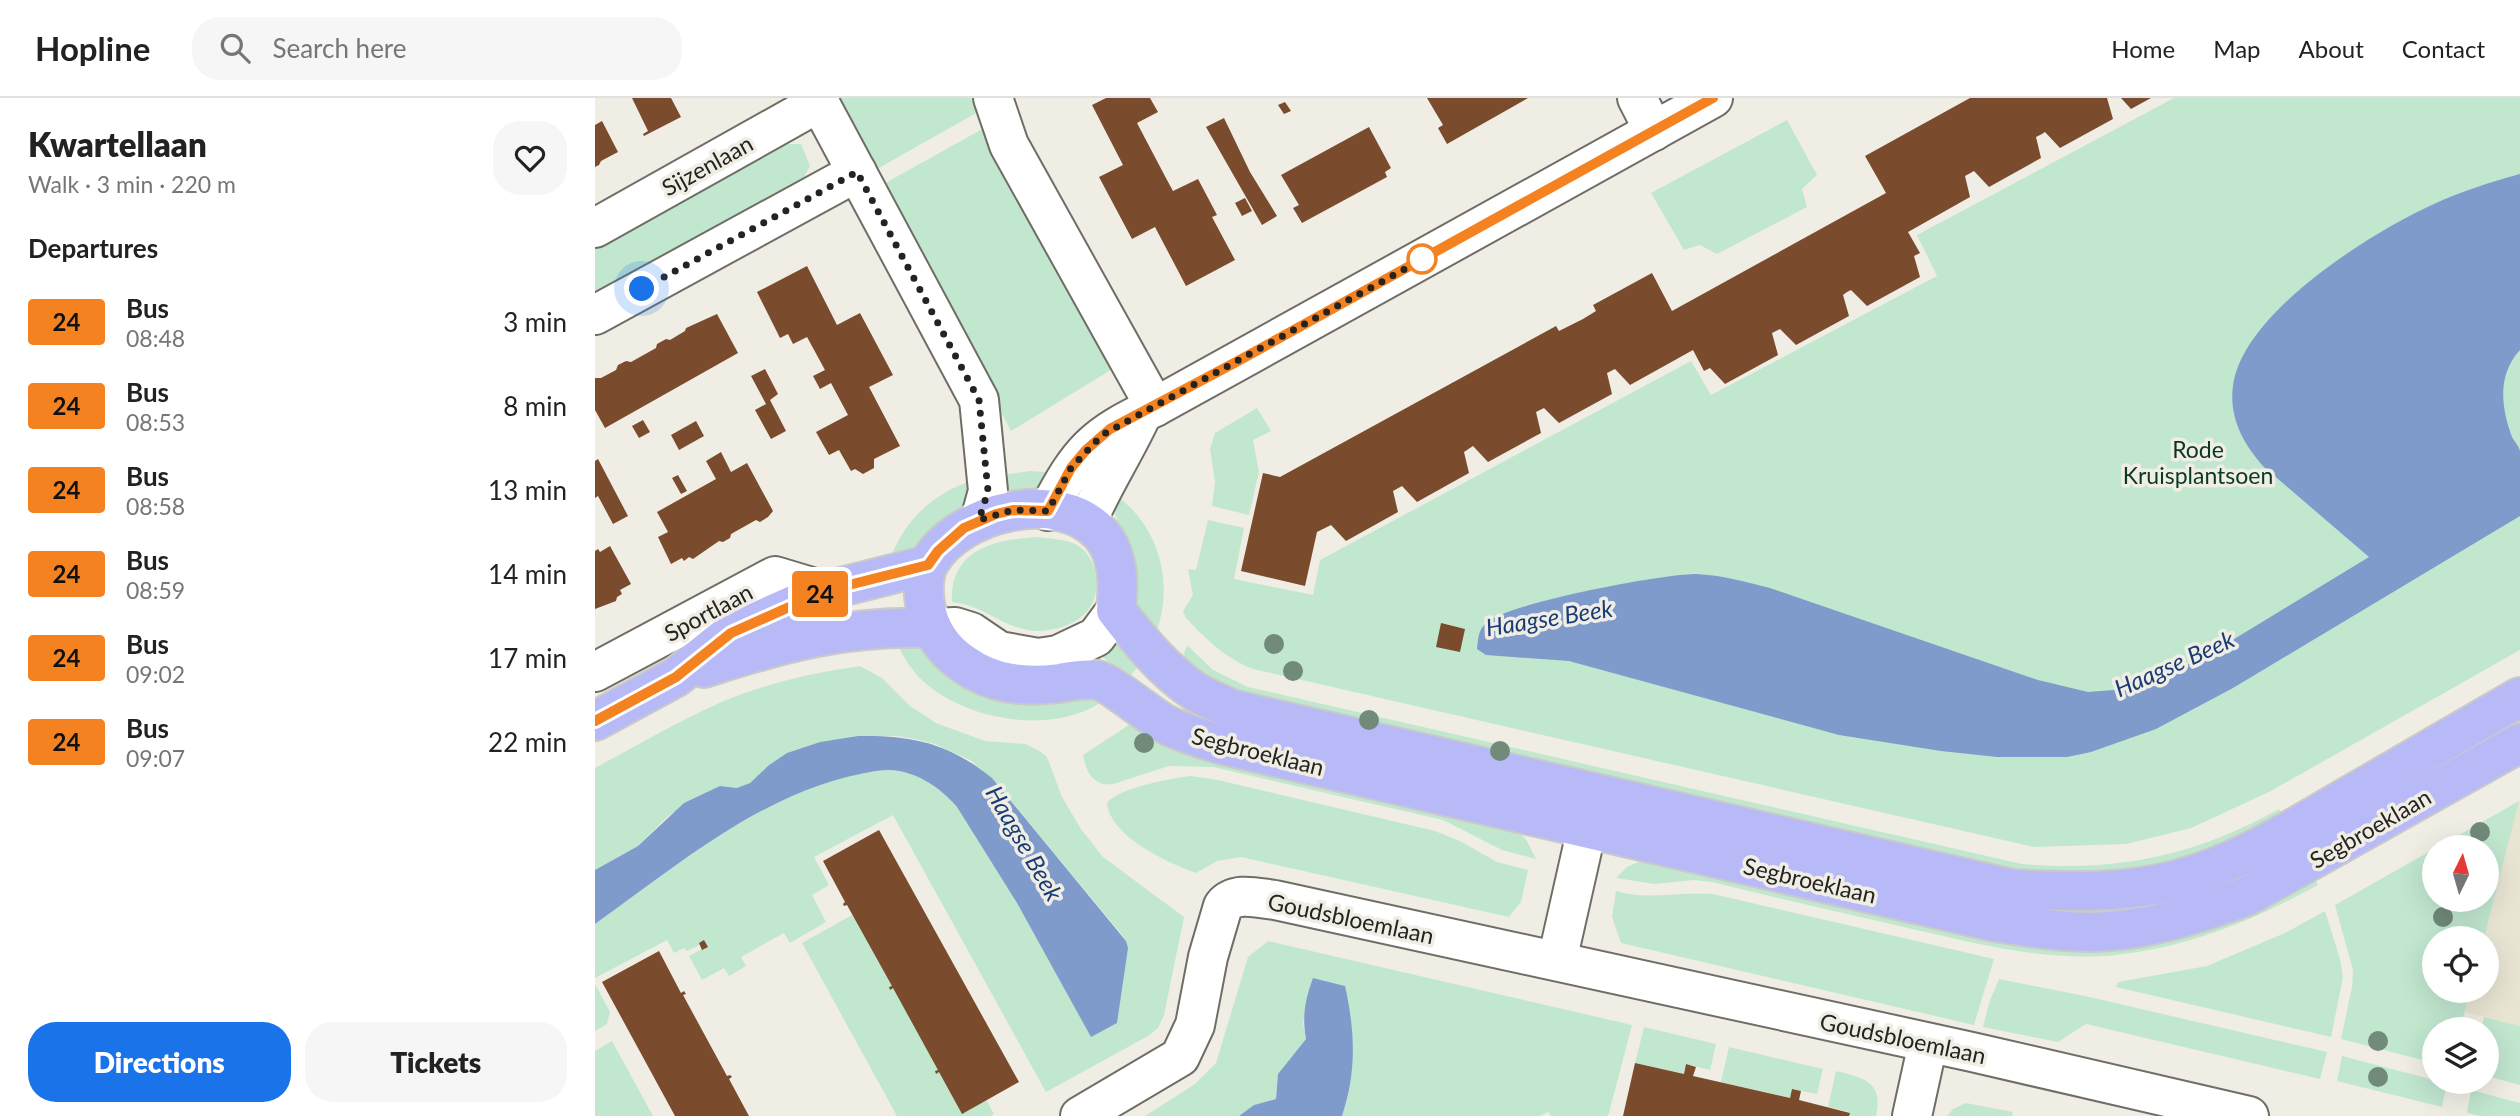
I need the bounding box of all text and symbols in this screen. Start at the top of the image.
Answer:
search box [192,17,682,80]
text: Hopline [35,28,150,68]
icon: search [216,29,254,67]
text: Search here [272,32,407,64]
text: Home [2111,34,2175,63]
text: Map [2213,34,2261,63]
text: About [2299,34,2364,63]
text: Contact [2402,34,2485,63]
button: heart [493,121,567,195]
text: Kwartellaan [28,124,207,164]
street label: Sijzenlaan [657,129,757,201]
text: Walk · 3 min · 220 m [28,170,236,198]
text: Departures [28,232,158,264]
unlabelled marker [1407,244,1437,274]
your location [624,271,659,306]
text: Bus [126,292,169,324]
text: 3 min [503,306,567,338]
text: 24 [53,307,80,336]
text: 08:48 [126,324,185,352]
text: Bus [126,376,169,408]
text: 8 min [503,390,567,422]
text: 24 [53,391,80,420]
text: 08:53 [126,408,185,436]
park label: Rode Kruisplantsoen [2123,435,2273,489]
text: Bus [126,460,169,492]
text: 13 min [488,474,567,506]
text: 24 [53,475,80,504]
text: 08:58 [126,492,185,520]
text: Bus [126,544,169,576]
text: 14 min [488,558,567,590]
text: 24 [53,559,80,588]
line badge: 24 [789,571,851,617]
text: 08:59 [126,576,185,604]
street label: Sportlaan [659,577,757,647]
text: 24 [806,579,834,608]
water label: Haagse Beek [1483,593,1615,641]
water label: Haagse Beek [2110,623,2239,702]
text: Bus [126,628,169,660]
text: 17 min [488,642,567,674]
text: 24 [53,643,80,672]
text: 09:02 [126,660,185,688]
text: Bus [126,712,169,744]
street label: Segbroeklaan [1189,721,1327,781]
text: 22 min [488,726,567,758]
text: 24 [53,727,80,756]
text: 09:07 [126,744,185,772]
water label: Haagse Beek [980,780,1070,906]
street label: Segbroeklaan [2304,782,2436,874]
north arrow [2422,835,2499,912]
map controls [2422,835,2499,1094]
street label: Segbroeklaan [1741,851,1879,909]
street label: Goudsbloemlaan [1265,887,1437,949]
button: locate [2422,926,2499,1003]
street label: Goudsbloemlaan [1817,1007,1989,1069]
button: layers [2422,1017,2499,1094]
button: Directions [28,1022,291,1102]
button: Tickets [305,1022,567,1102]

